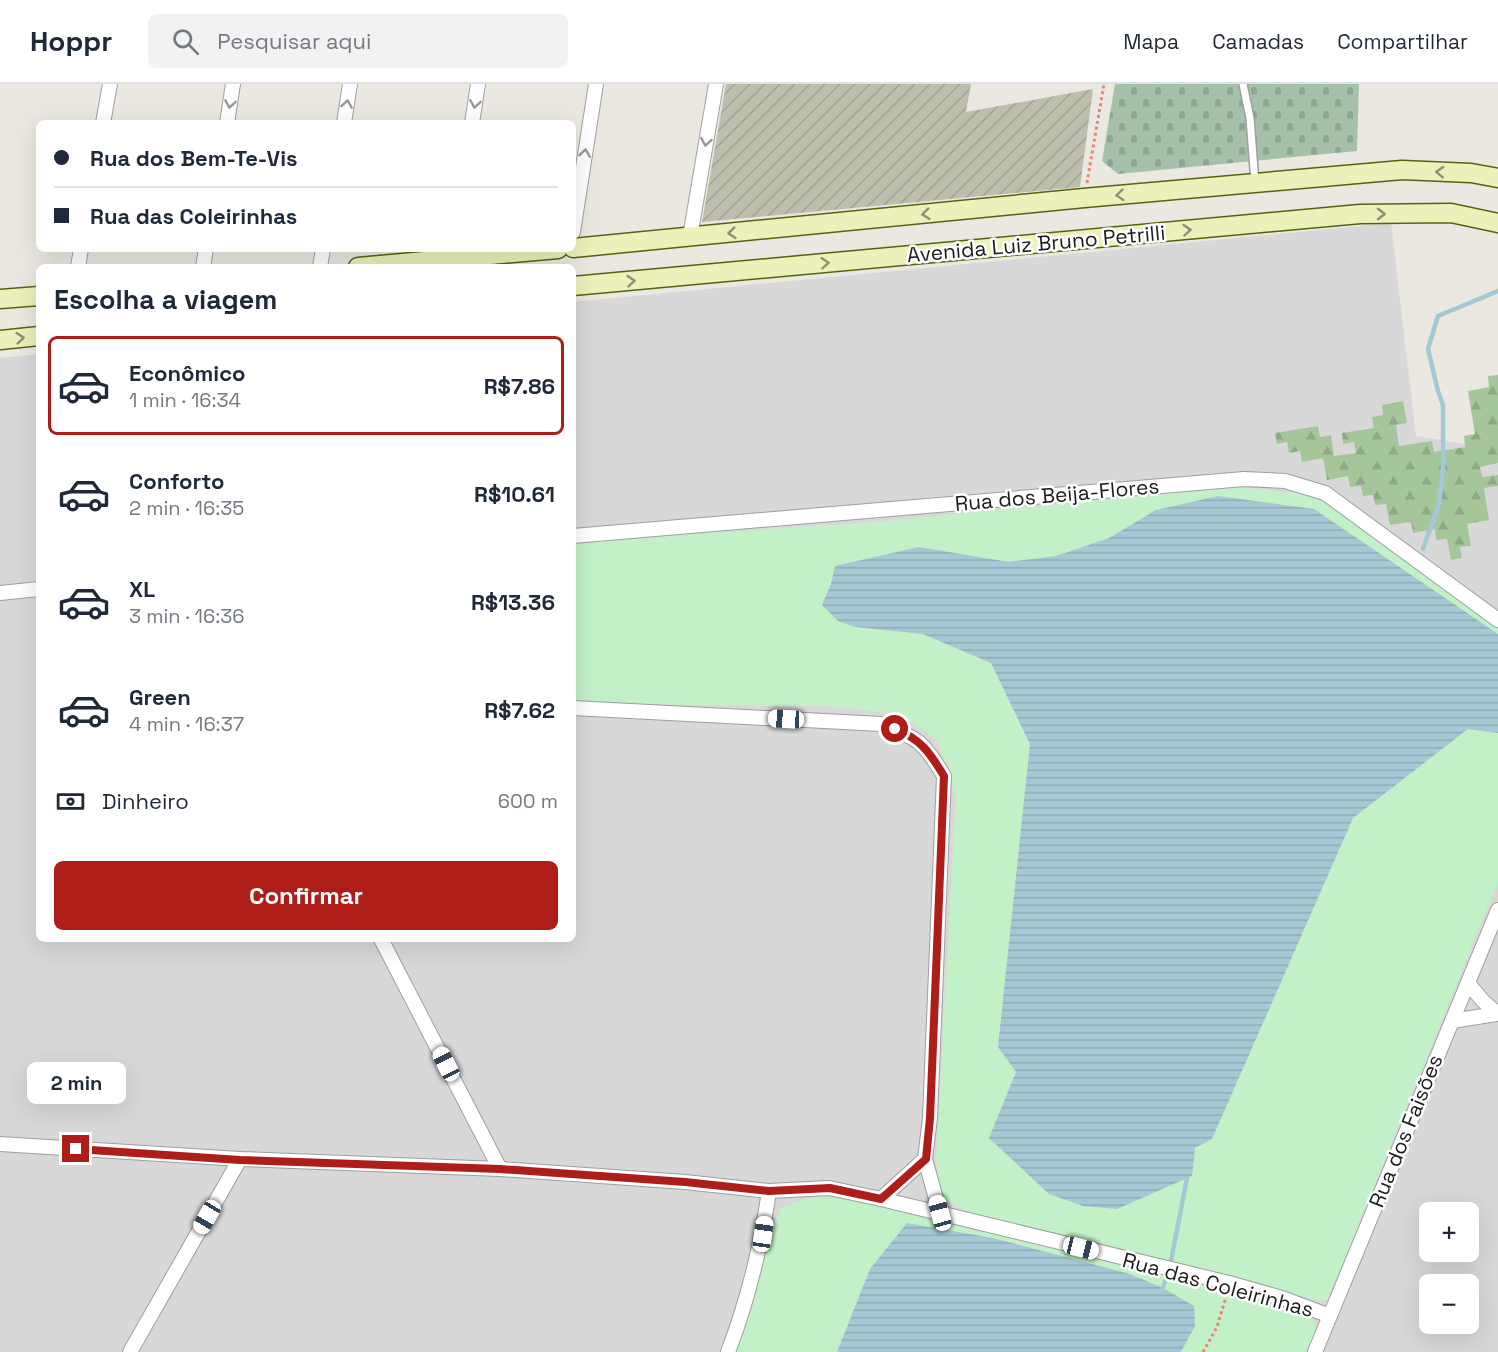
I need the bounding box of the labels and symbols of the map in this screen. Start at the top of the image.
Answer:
one-way arrow [224,98,237,108]
one-way arrow [340,99,353,109]
one-way arrow [469,99,481,108]
one-way arrow [701,137,713,146]
one-way arrow [579,149,591,158]
one-way arrow [1436,165,1445,178]
one-way arrow [1116,188,1125,201]
one-way arrow [922,207,931,220]
one-way arrow [1377,208,1386,220]
street label: Avenida Luiz Bruno Petrilli [906,219,1166,268]
one-way arrow [1182,224,1191,237]
one-way arrow [727,226,737,239]
one-way arrow [821,257,830,270]
one-way arrow [627,275,636,288]
one-way arrow [15,332,24,345]
street label: Rua dos Beija-Flores [954,472,1160,517]
car [768,709,804,729]
route start [881,715,908,742]
car [430,1044,462,1084]
street label: Rua dos Faisões [1363,1050,1448,1211]
callout: 2 min [26,1062,125,1104]
route end [62,1135,89,1162]
car [927,1193,953,1233]
car [190,1197,224,1237]
car [752,1215,774,1253]
car [1061,1235,1101,1261]
street label: Rua das Coleirinhas [1120,1246,1317,1323]

